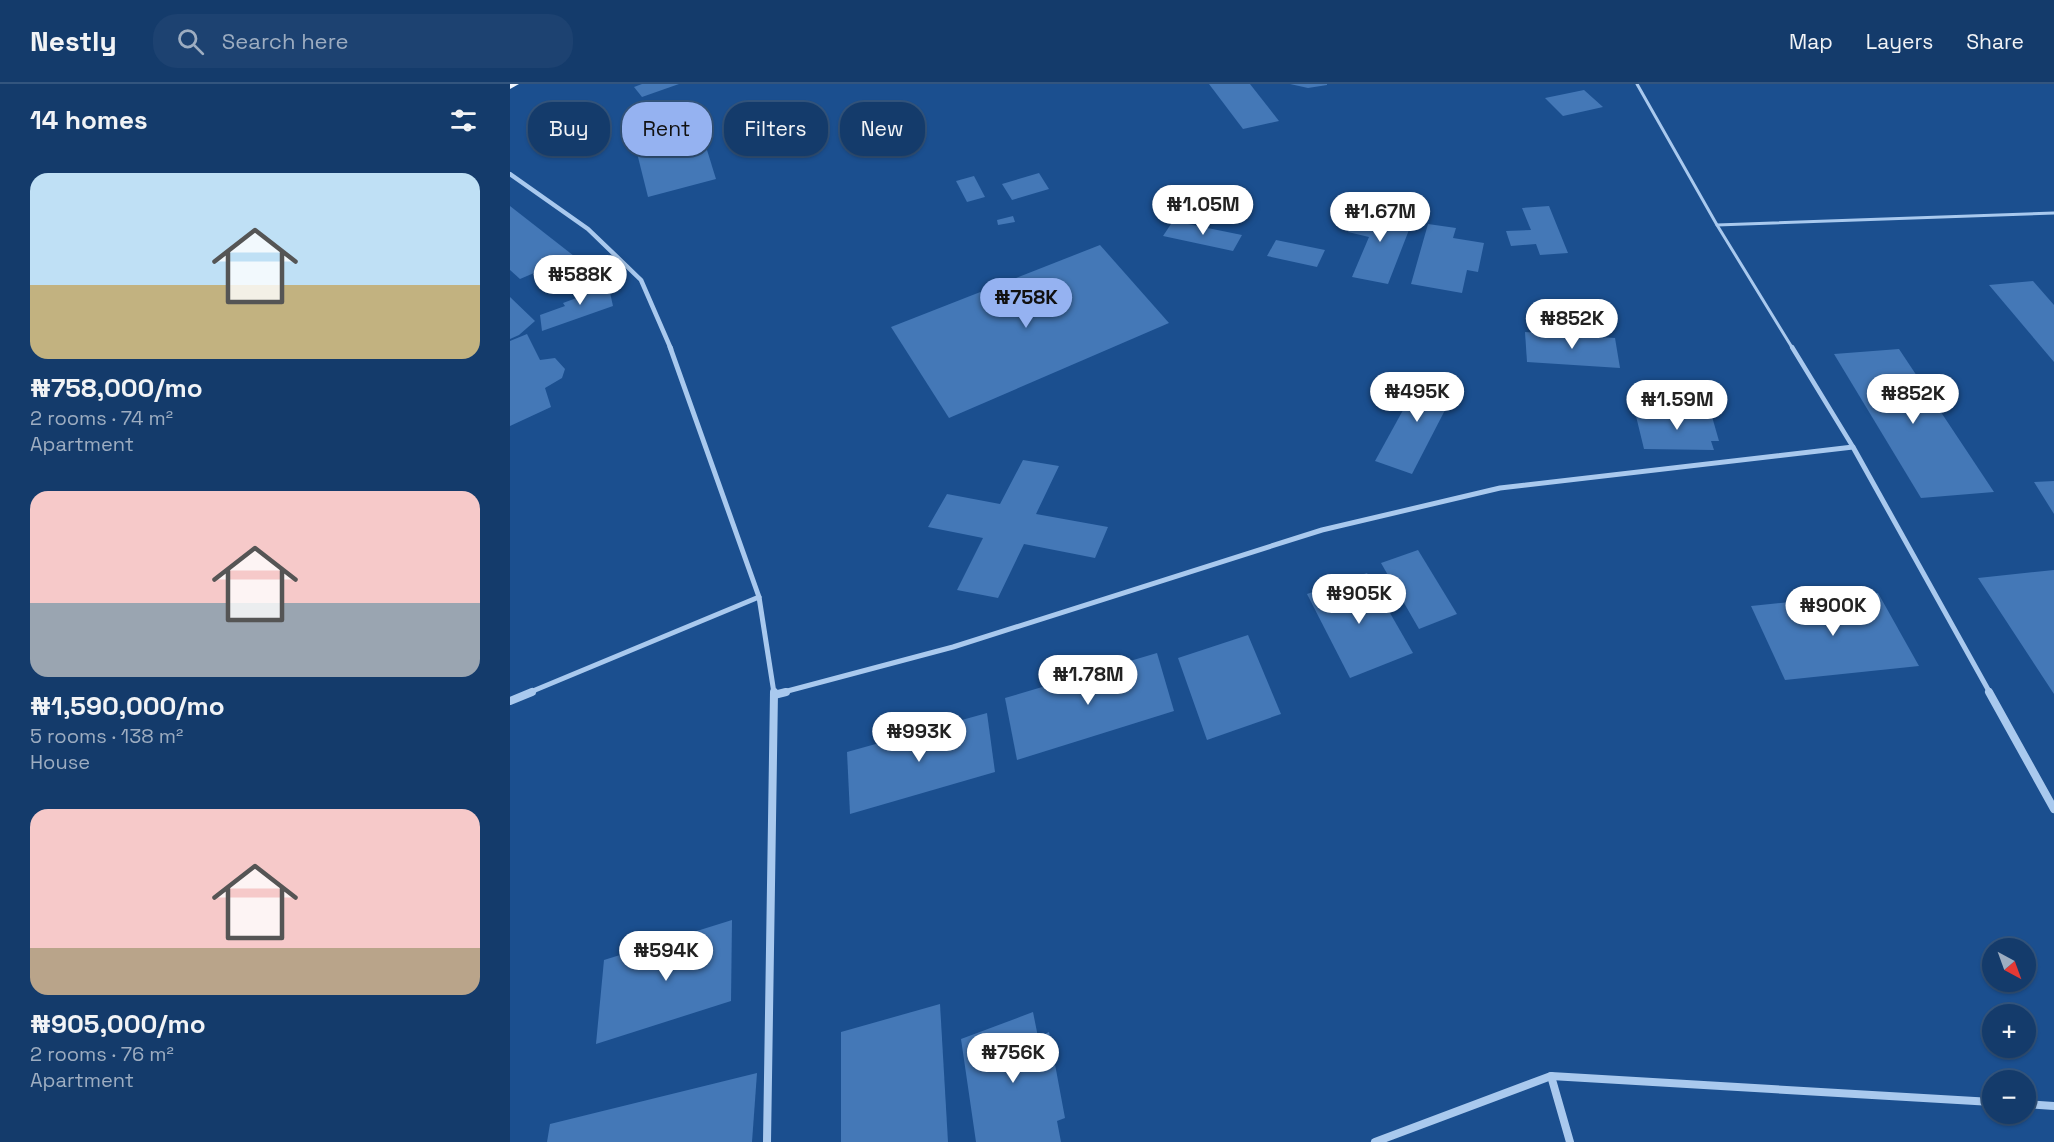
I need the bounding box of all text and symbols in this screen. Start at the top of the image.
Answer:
search box [153,14,573,68]
text: Nestly [30,23,117,59]
icon: search [174,25,207,58]
text: Search here [222,27,349,55]
text: Map [1789,28,1833,55]
text: Layers [1866,28,1933,55]
text: Share [1966,28,2024,55]
chip: Buy [528,102,610,156]
chip: Rent [622,102,712,156]
chip: Filters [724,102,828,156]
chip: New [840,102,925,156]
text: 14 homes [30,103,148,137]
icon: filters [447,104,480,137]
pin: ₦1.05M [1154,185,1252,236]
text: ₦1.05M [1166,191,1240,217]
pin: ₦1.67M [1331,192,1429,243]
text: ₦1.67M [1344,198,1416,224]
icon: home [201,212,309,320]
pin: ₦588K [538,255,622,306]
text: ₦588K [548,261,612,287]
pin: ₦758K [984,278,1068,329]
text: ₦758K [994,284,1058,310]
pin: ₦852K [1530,299,1614,350]
text: ₦852K [1540,305,1604,331]
text: ₦758,000/mo [30,371,203,405]
pin: ₦495K [1375,372,1459,423]
pin: ₦852K [1871,374,1955,425]
text: ₦495K [1384,378,1450,404]
pin: ₦1.59M [1628,380,1726,431]
text: ₦852K [1881,380,1945,406]
text: ₦1.59M [1640,386,1714,412]
text: 2 rooms · 74 m² [30,405,173,431]
text: Apartment [30,431,134,457]
icon: home [201,530,309,638]
pin: ₦905K [1317,574,1401,625]
text: ₦905K [1326,580,1392,606]
pin: ₦900K [1791,586,1875,637]
text: ₦900K [1800,592,1866,618]
pin: ₦1.78M [1039,655,1137,706]
text: ₦1.78M [1052,661,1124,687]
text: ₦1,590,000/mo [30,689,225,723]
pin: ₦993K [877,712,961,763]
text: ₦993K [886,718,952,744]
text: 5 rooms · 138 m² [30,723,183,749]
text: House [30,749,90,775]
icon: home [201,848,309,956]
pin: ₦594K [624,931,708,982]
text: ₦594K [633,937,699,963]
north arrow [1982,938,2036,992]
map controls [1982,938,2036,1124]
button: + [1982,1004,2036,1058]
text: ₦905,000/mo [30,1007,206,1041]
pin: ₦756K [971,1033,1055,1084]
text: ₦756K [981,1039,1045,1065]
text: 2 rooms · 76 m² [30,1041,174,1067]
text: Apartment [30,1067,134,1093]
button: − [1982,1070,2036,1124]

